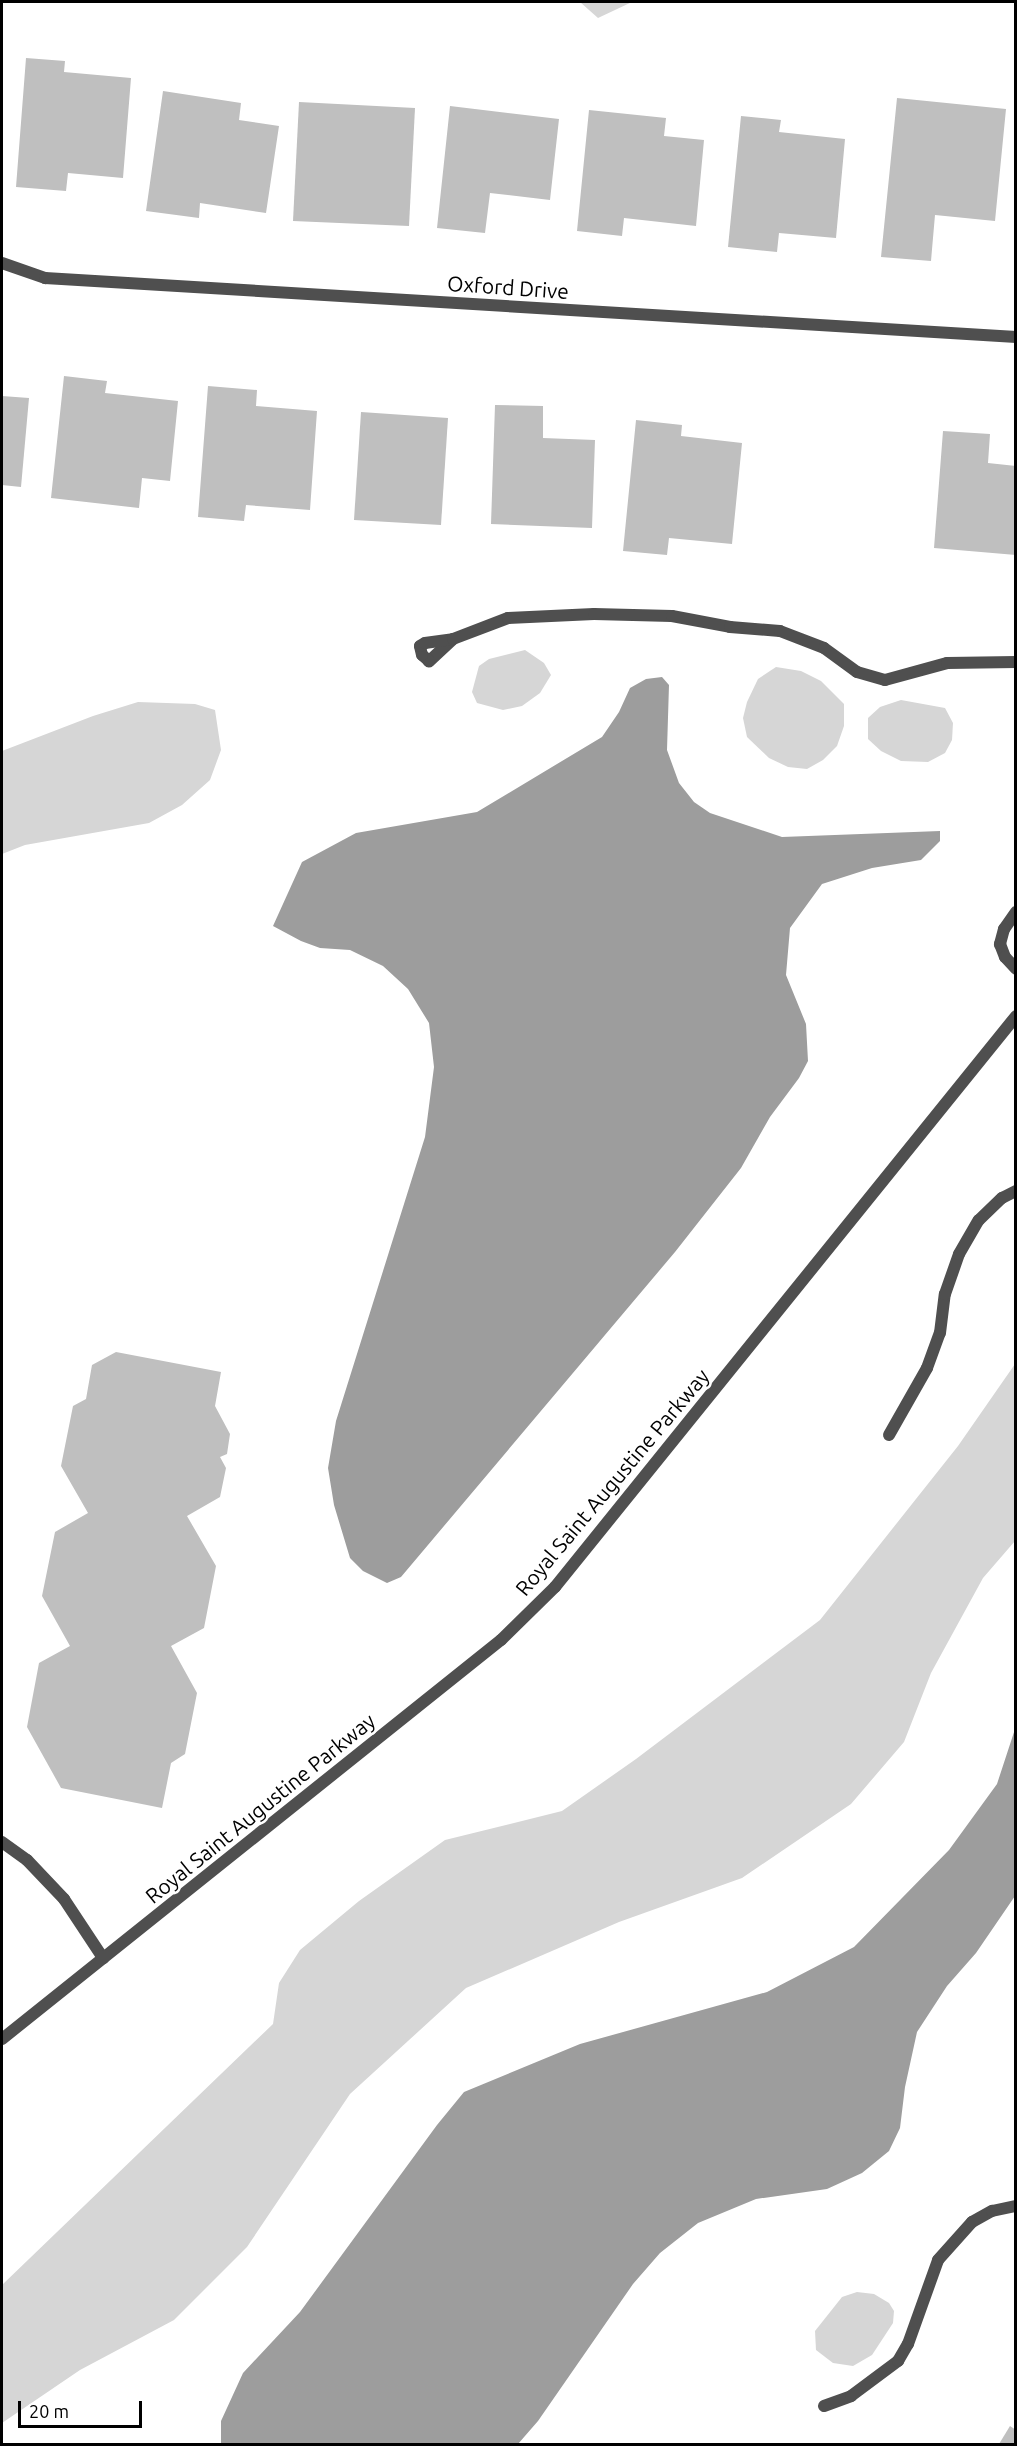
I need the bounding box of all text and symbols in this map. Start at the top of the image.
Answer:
street label: Oxford Drive [446,270,570,304]
street label: Royal Saint Augustine Parkway [510,1364,714,1600]
street label: Royal Saint Augustine Parkway [140,1708,380,1908]
scale bar [21,2389,146,2427]
text: 20 m [29,2401,69,2421]

